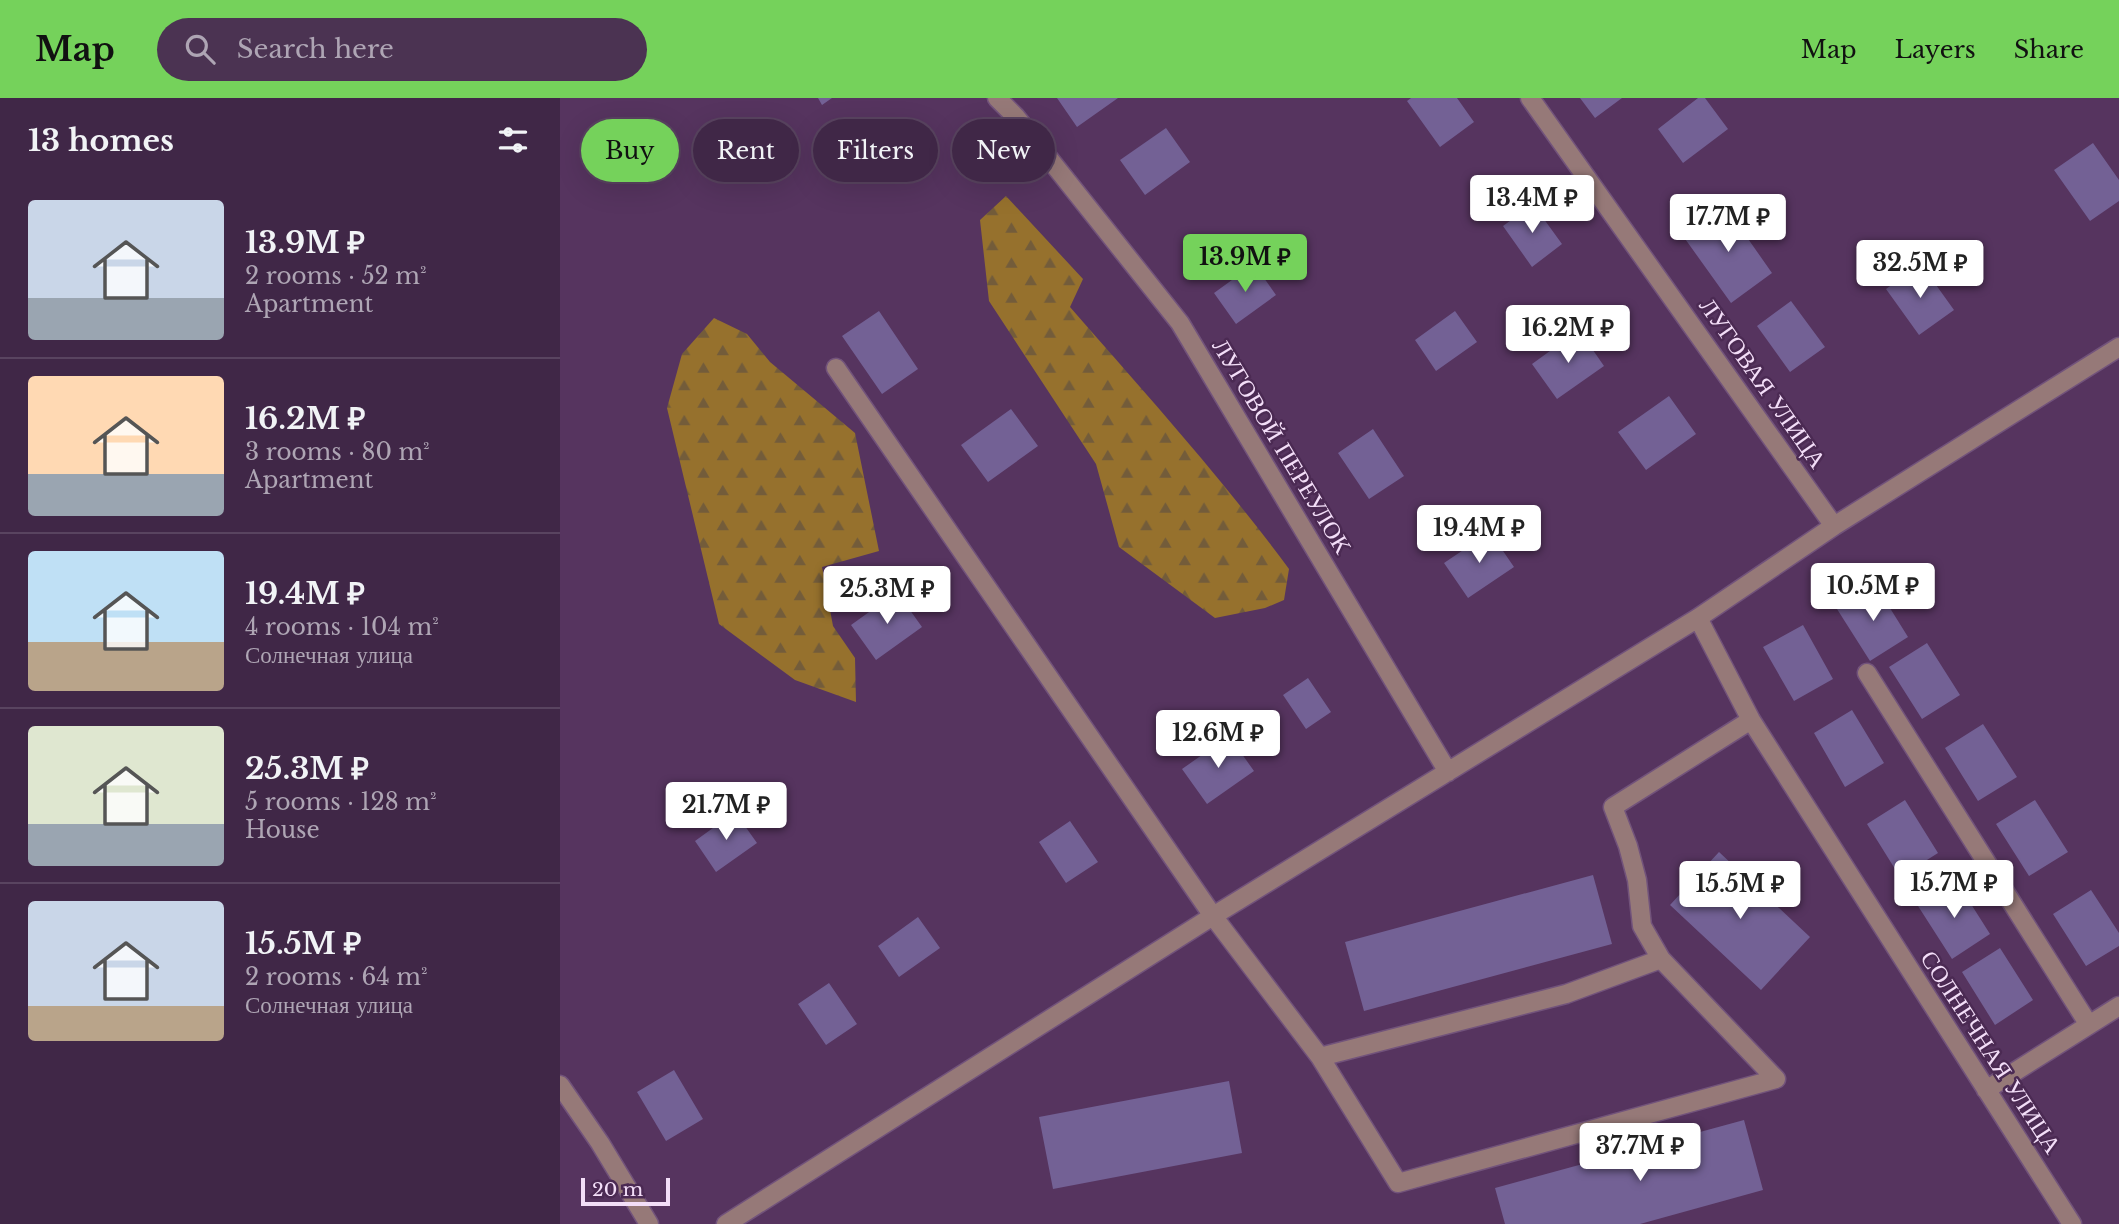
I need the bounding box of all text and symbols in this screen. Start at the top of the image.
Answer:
search box [157,18,647,81]
text: Map [35,29,115,70]
icon: search [181,30,219,68]
text: Search here [237,33,394,65]
text: Map [1801,35,1857,64]
text: Layers [1895,35,1976,64]
text: Share [2014,35,2084,64]
chip: Buy [581,119,679,182]
chip: Rent [693,119,799,182]
chip: Filters [813,119,938,182]
chip: New [952,119,1055,182]
icon: filters [494,121,532,159]
text: 13 homes [28,122,174,159]
pin: 13.4M ₽ [1467,176,1597,235]
text: 13.4M ₽ [1486,184,1578,212]
pin: 17.7M ₽ [1663,194,1793,254]
text: 17.7M ₽ [1686,203,1770,231]
text: 13.9M ₽ [245,224,365,261]
icon: home [84,228,168,312]
pin: 13.9M ₽ [1180,234,1310,294]
pin: 32.5M ₽ [1855,240,1985,300]
text: 13.9M ₽ [1199,243,1291,271]
text: 32.5M ₽ [1872,249,1968,277]
text: 2 rooms · 52 m² [245,262,427,290]
text: Apartment [245,290,373,318]
street label: ЛУГОВАЯ УЛИЦА [1693,292,1833,474]
pin: 16.2M ₽ [1503,306,1633,365]
text: 16.2M ₽ [1522,314,1614,342]
street label: ЛУГОВОЙ ПЕРЕУЛОК [1206,333,1358,559]
text: 16.2M ₽ [245,400,365,437]
icon: home [84,404,168,488]
text: 3 rooms · 80 m² [245,438,430,466]
text: Apartment [245,466,373,494]
pin: 19.4M ₽ [1414,505,1544,565]
text: 19.4M ₽ [1433,514,1525,542]
pin: 10.5M ₽ [1808,564,1938,623]
pin: 25.3M ₽ [822,566,952,626]
text: 10.5M ₽ [1827,572,1919,600]
text: 19.4M ₽ [245,575,365,612]
text: 25.3M ₽ [839,575,935,603]
icon: home [84,579,168,663]
text: 4 rooms · 104 m² [245,613,439,641]
text: Солнечная улица [245,641,413,669]
pin: 12.6M ₽ [1153,710,1283,770]
text: 12.6M ₽ [1172,719,1264,747]
text: 25.3M ₽ [245,750,369,787]
icon: home [84,754,168,838]
pin: 21.7M ₽ [661,782,791,842]
text: 5 rooms · 128 m² [245,788,437,816]
text: 21.7M ₽ [682,791,770,819]
text: House [245,816,320,844]
pin: 15.7M ₽ [1889,860,2019,920]
pin: 15.5M ₽ [1675,862,1805,921]
text: 15.7M ₽ [1910,869,1998,897]
text: 15.5M ₽ [1695,870,1785,898]
text: 15.5M ₽ [245,925,361,962]
icon: home [84,929,168,1013]
street label: СОЛНЕЧНАЯ УЛИЦА [1915,945,2068,1159]
text: 2 rooms · 64 m² [245,963,428,991]
text: Солнечная улица [245,991,413,1019]
pin: 37.7M ₽ [1575,1124,1705,1183]
text: 37.7M ₽ [1596,1132,1684,1160]
scale bar [581,1175,670,1207]
text: 20 m [592,1178,643,1201]

